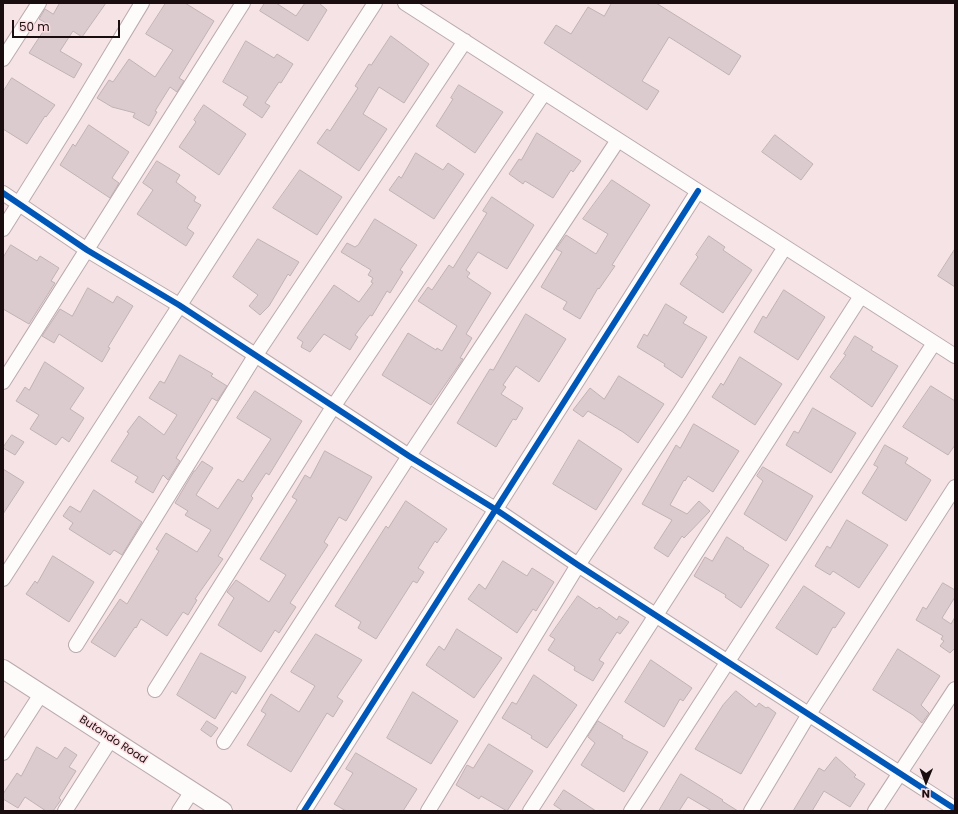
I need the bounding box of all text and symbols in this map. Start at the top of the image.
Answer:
scale bar [14,12,122,38]
text: 50 m [19,18,50,35]
street label: Butondo Road [77,713,149,767]
north arrow [906,762,946,802]
text: N [922,786,930,802]

